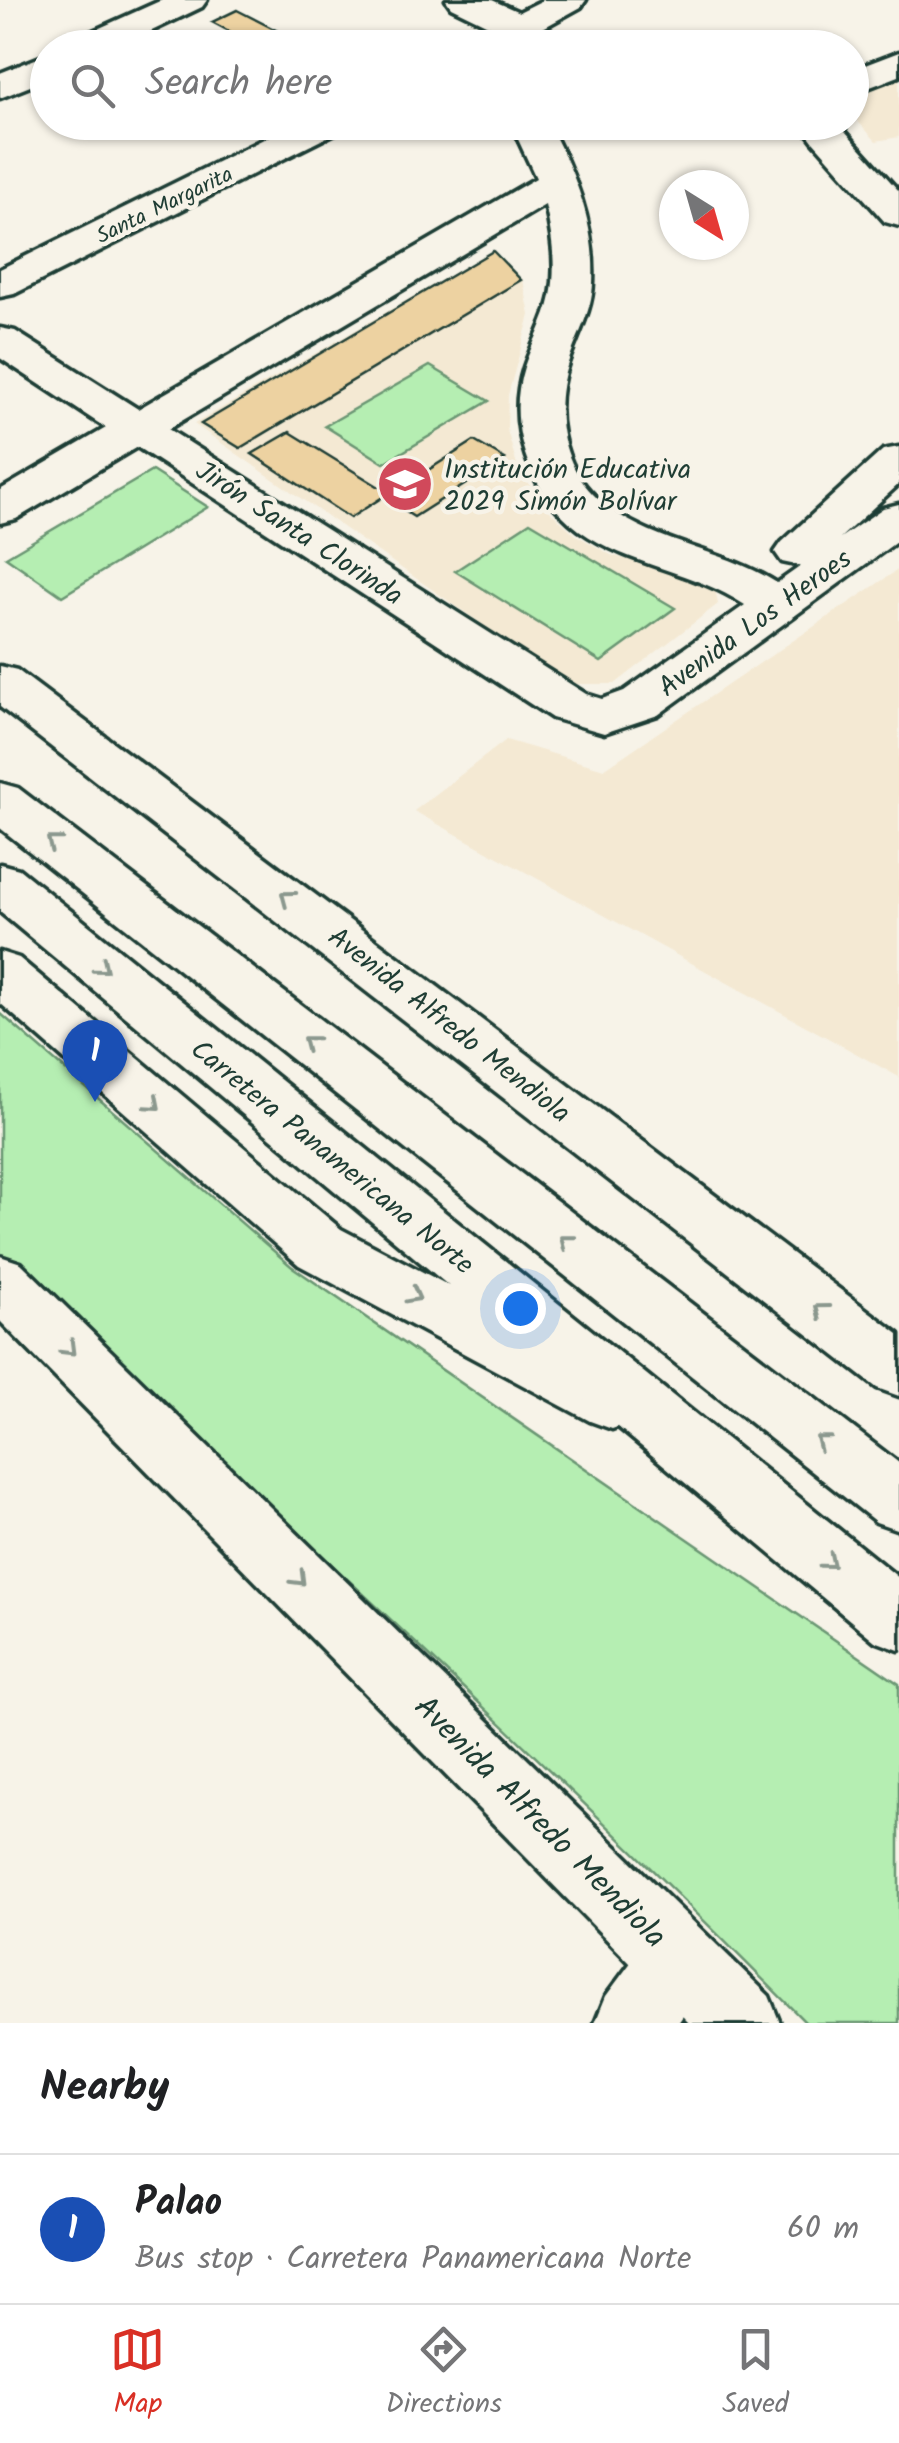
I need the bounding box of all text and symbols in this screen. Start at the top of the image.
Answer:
search box [30,30,869,140]
text: Search here [145,55,332,115]
icon: search [65,58,120,113]
street label: Santa Margarita [91,158,239,255]
north arrow [659,170,749,260]
place label: Institución Educativa 2029 Simón Bolívar [444,448,691,525]
street label: Jirón Santa Clorinda [186,450,412,618]
school or university icon: Institución Educativa 2029 Simón Bolívar [375,454,435,514]
street label: Avenida Los Heroes [649,538,862,710]
one-way arrow [46,836,64,854]
one-way arrow [280,892,298,909]
street label: Avenida Alfredo Mendiola [317,916,580,1136]
one-way arrow [91,955,109,973]
pin: 1 [62,1020,128,1102]
street label: Carretera Panamericana Norte [179,1029,484,1287]
one-way arrow [302,1036,320,1053]
one-way arrow [143,1092,161,1110]
one-way arrow [559,1236,577,1253]
your location [495,1283,546,1334]
one-way arrow [403,1284,421,1304]
one-way arrow [814,1305,832,1322]
one-way arrow [57,1338,75,1356]
one-way arrow [815,1435,833,1453]
one-way arrow [818,1550,836,1568]
one-way arrow [287,1568,305,1586]
street label: Avenida Alfredo Mendiola [401,1684,678,1961]
text: Nearby [40,2055,169,2122]
text: Palao [135,2174,222,2234]
text: 1 [68,2204,77,2255]
text: 60 m [787,2204,859,2255]
text: Bus stop · Carretera Panamericana Norte [135,2234,691,2285]
tab: Map [110,2322,165,2427]
tab: Directions [386,2322,502,2427]
tab: Saved [722,2322,789,2427]

